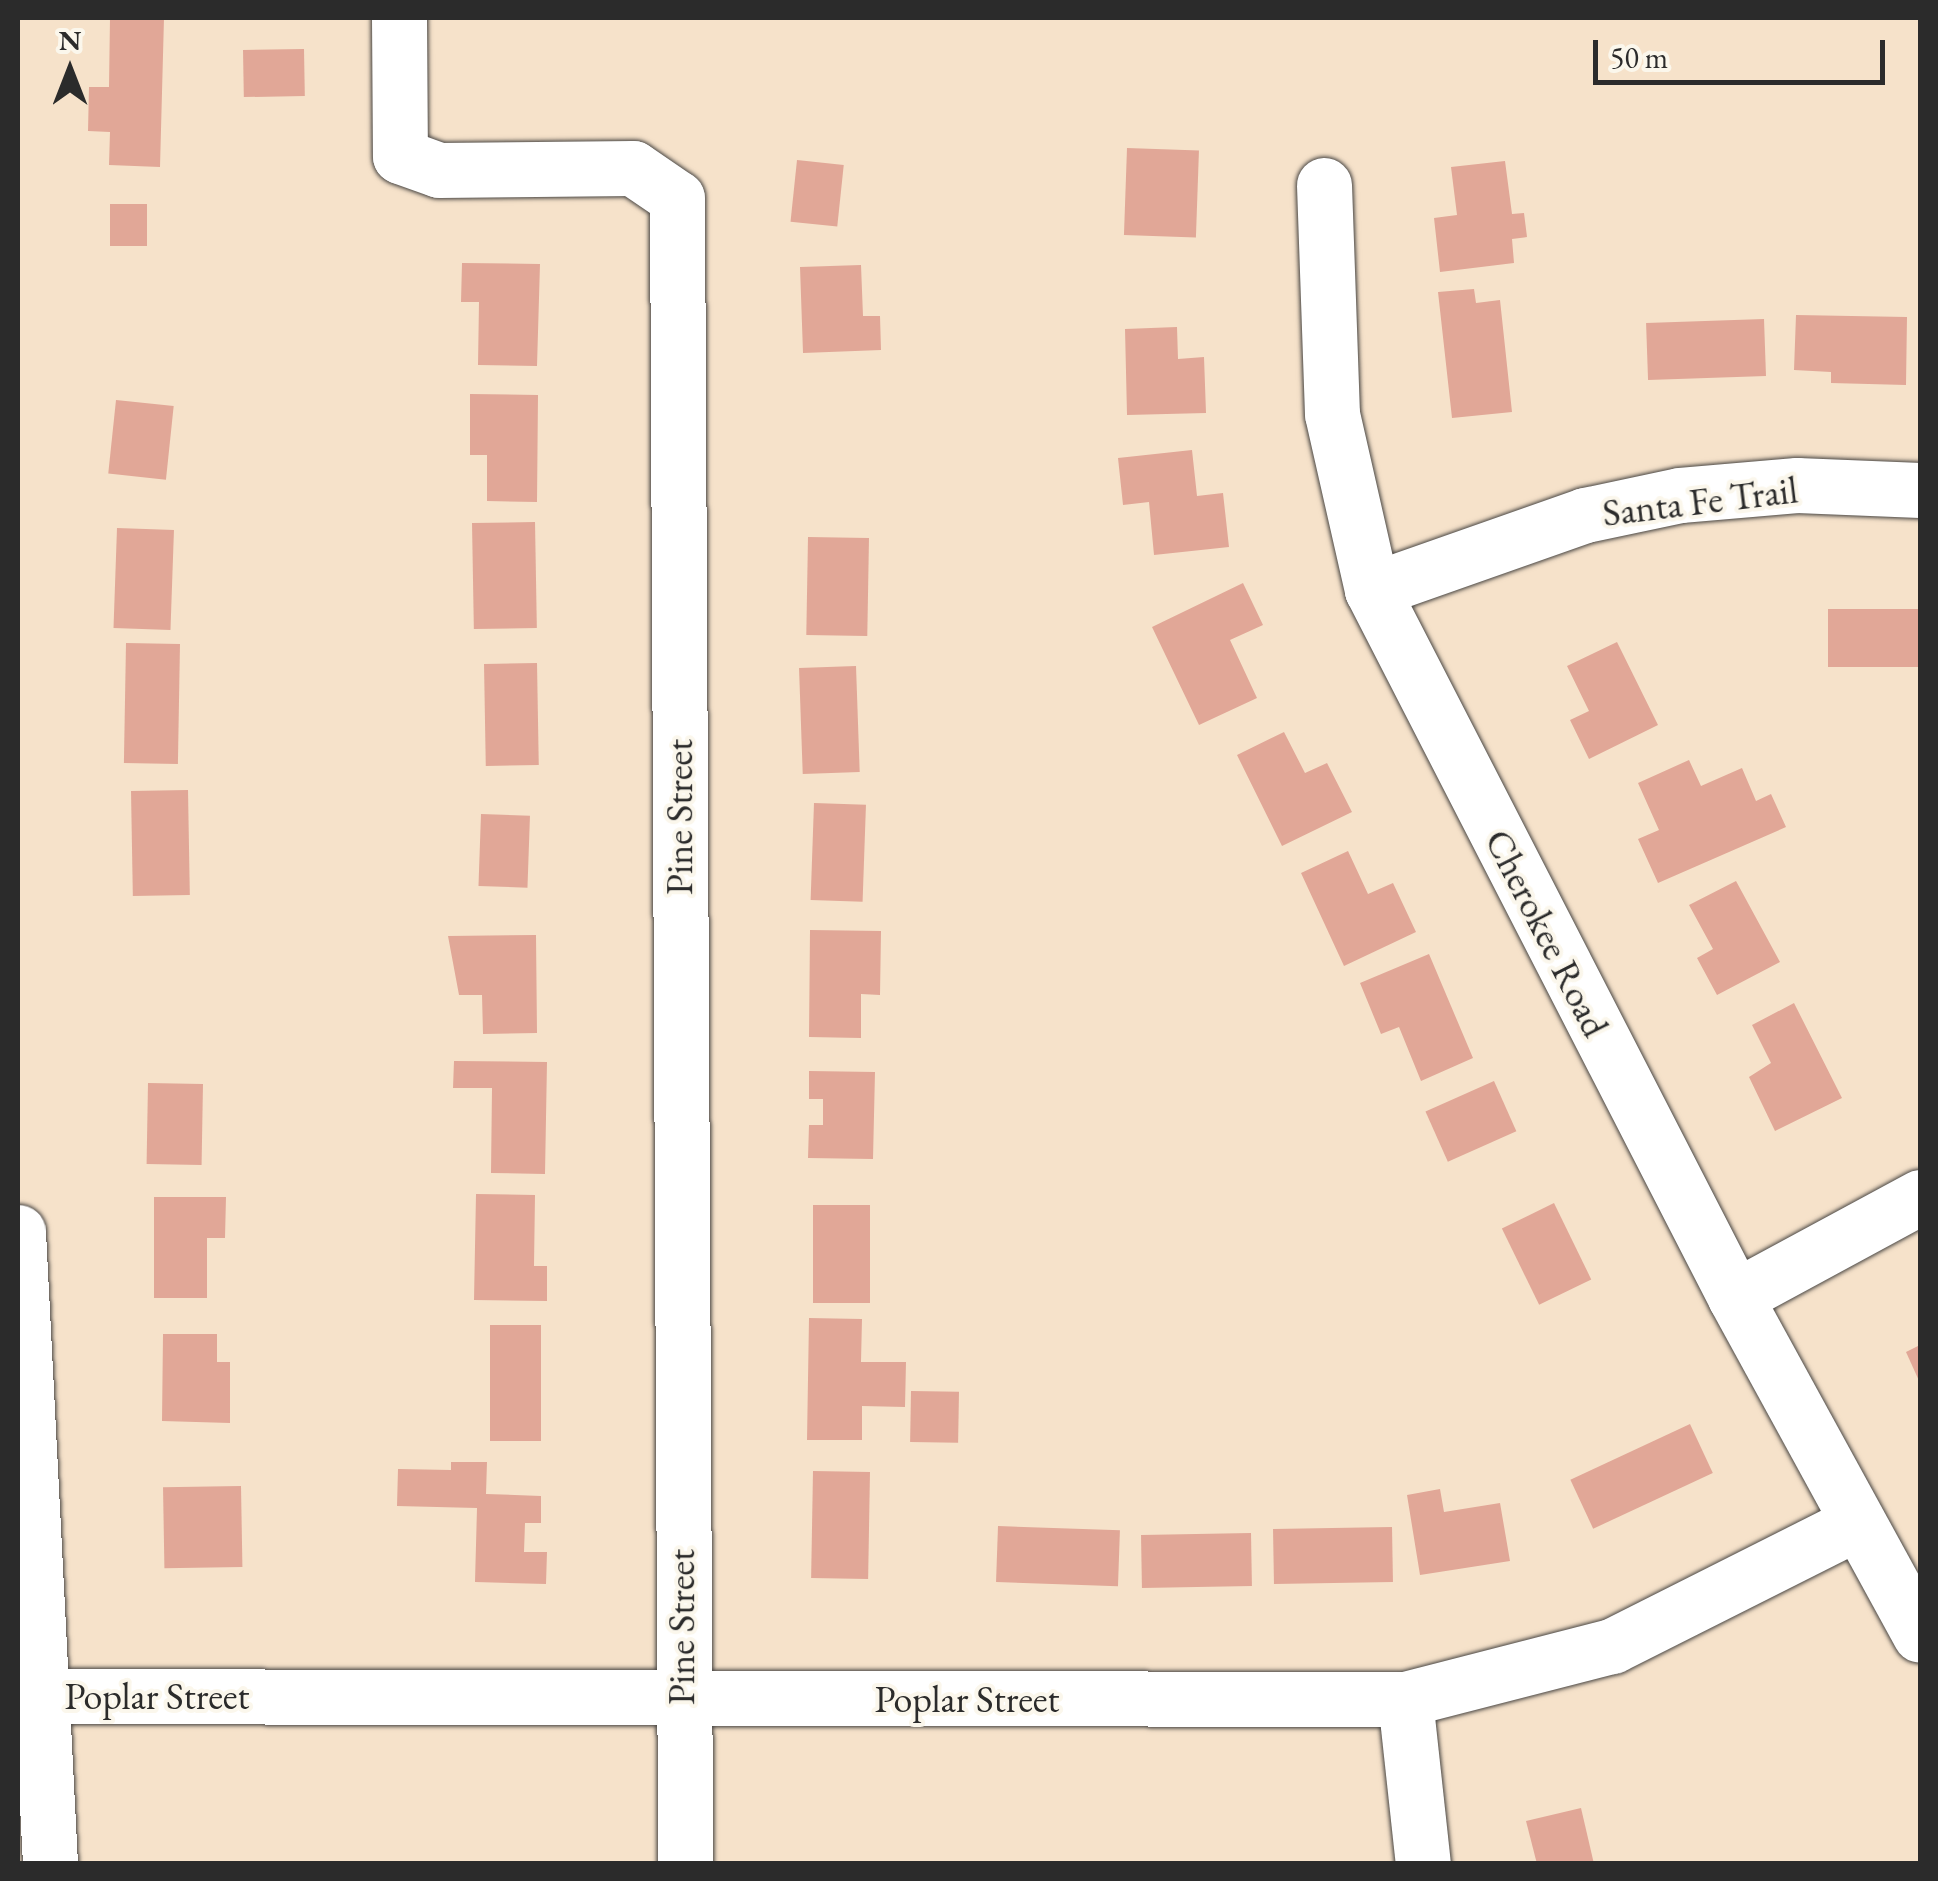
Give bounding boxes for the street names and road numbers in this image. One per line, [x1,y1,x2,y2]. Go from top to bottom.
street label: Santa Fe Trail [1600,466,1800,536]
street label: Pine Street [656,739,702,895]
street label: Cherokee Road [1475,822,1619,1044]
street label: Pine Street [658,1549,704,1705]
street label: Poplar Street [64,1673,250,1719]
street label: Poplar Street [874,1676,1060,1722]

